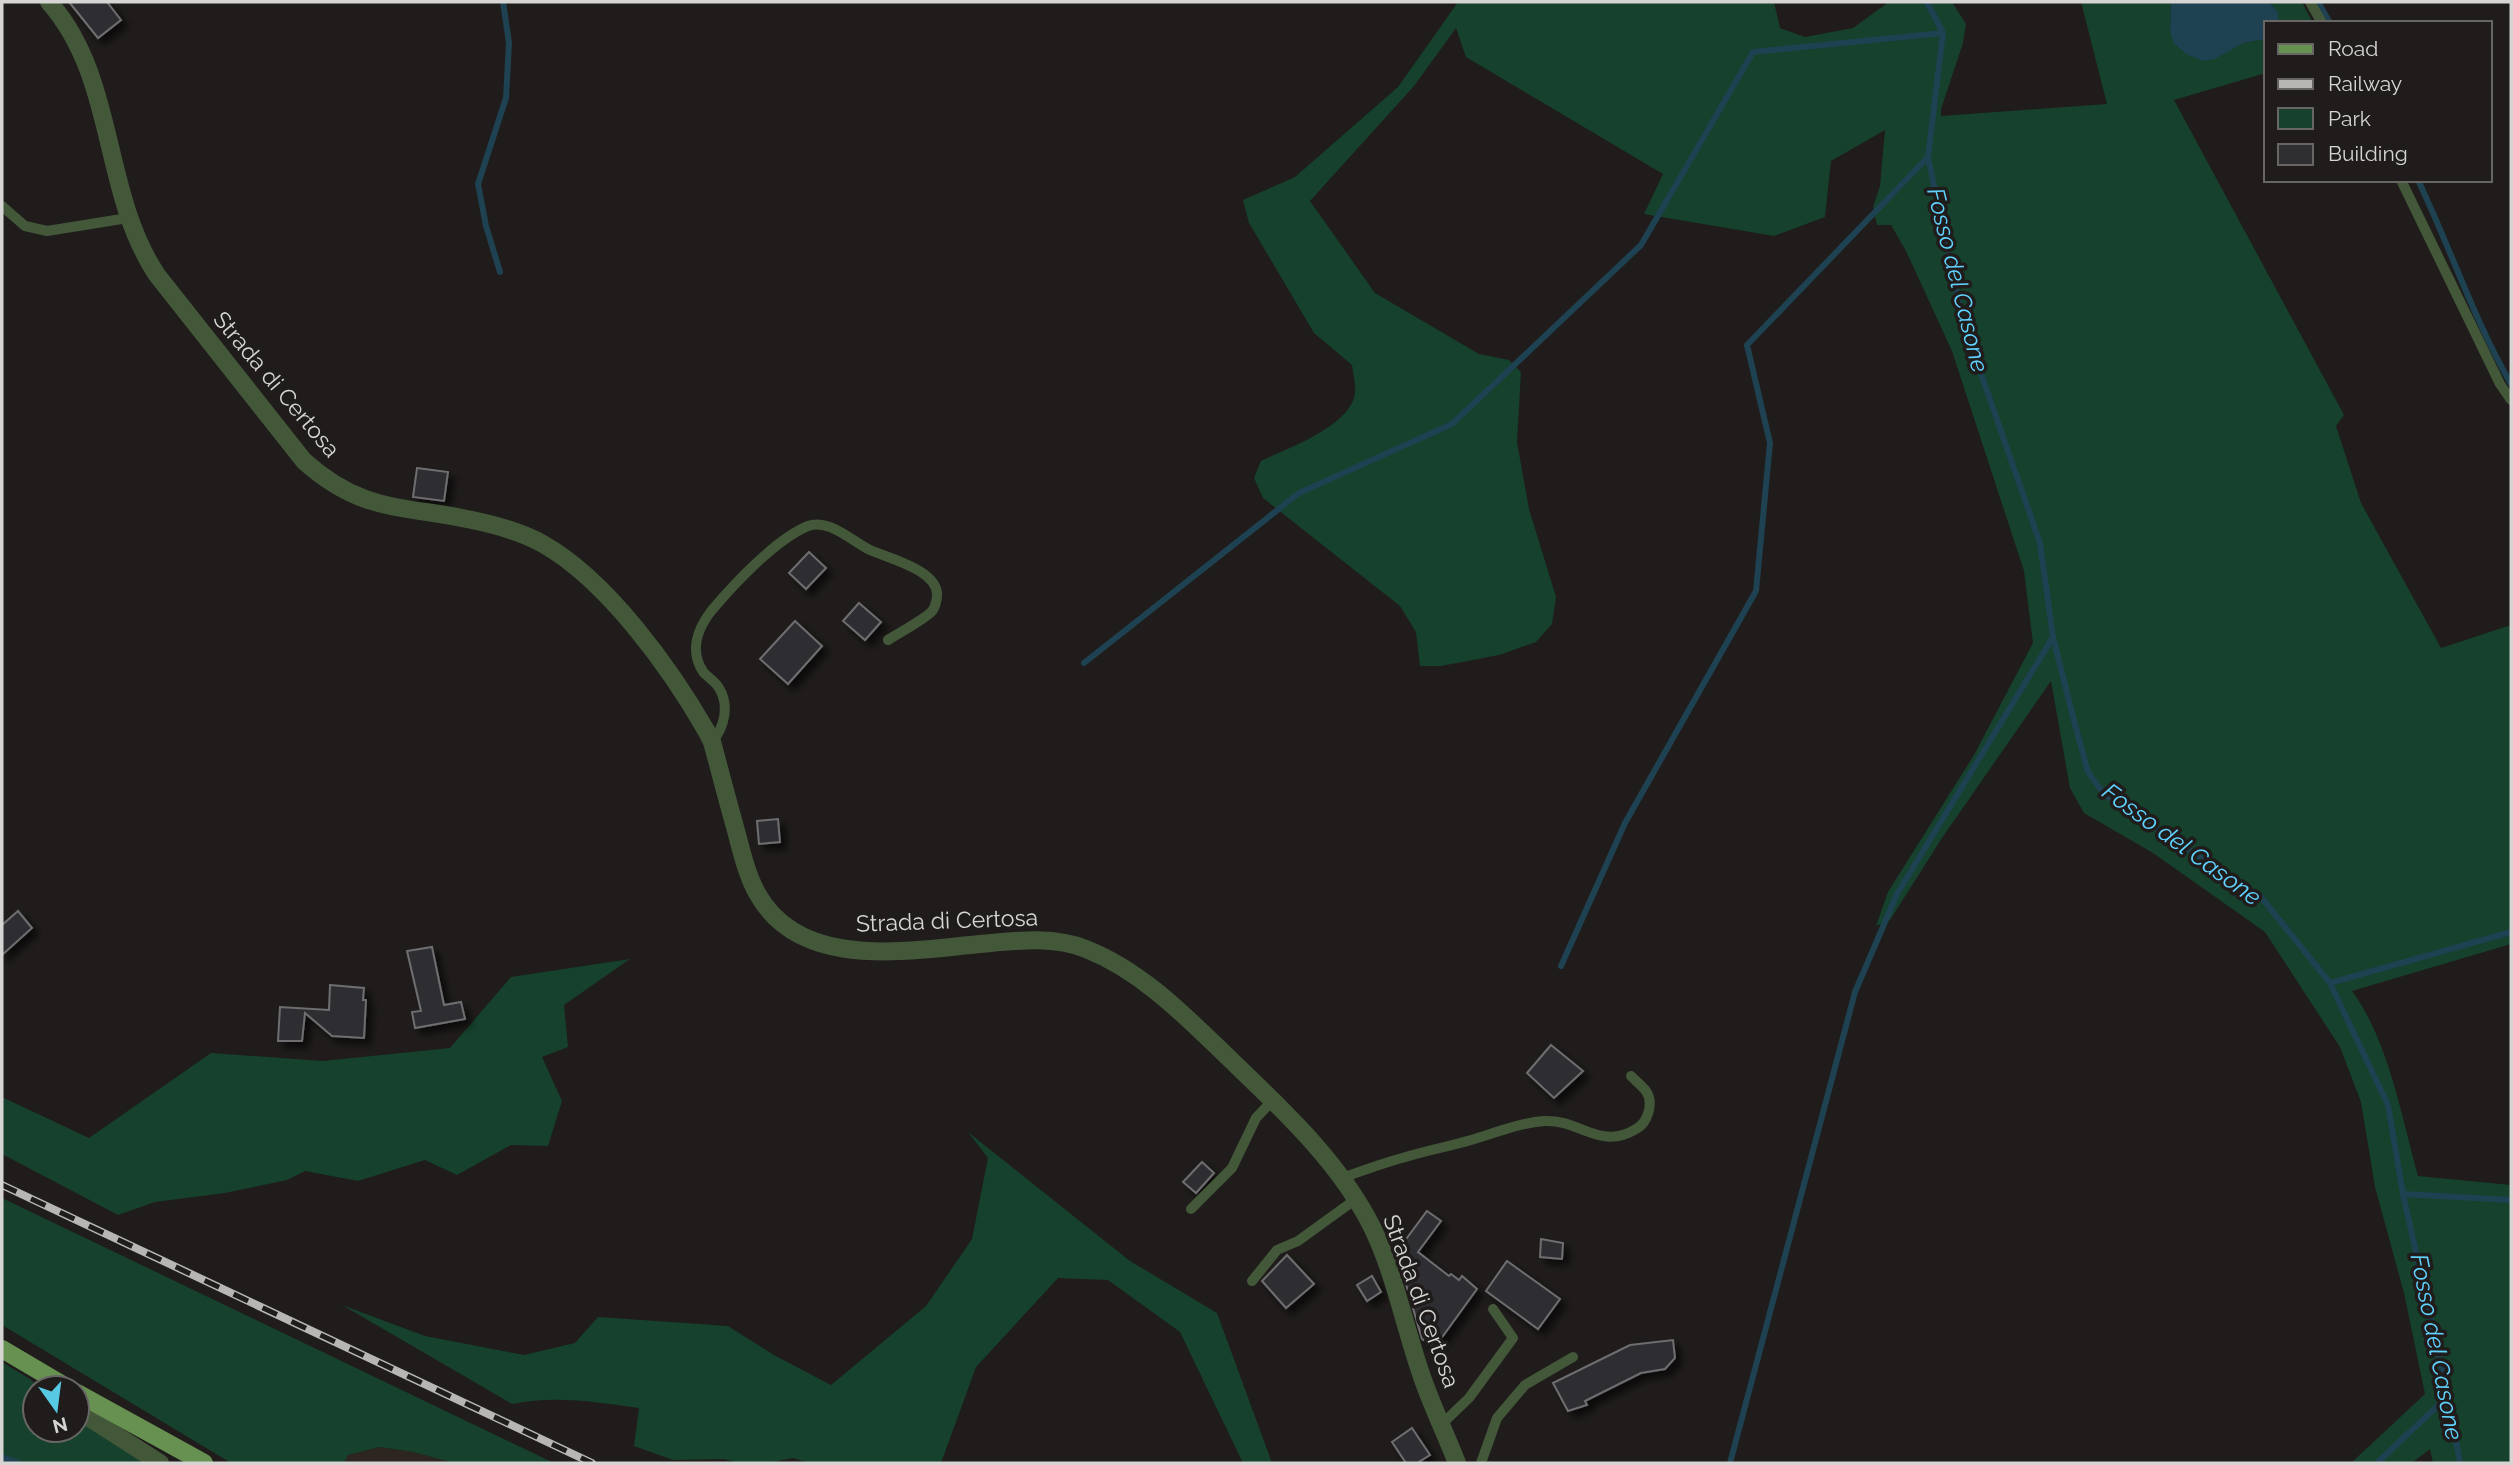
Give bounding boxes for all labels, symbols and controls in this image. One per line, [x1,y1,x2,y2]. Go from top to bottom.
legend [2264,21,2492,182]
text: Road [2328,36,2378,61]
text: Railway [2328,71,2402,96]
text: Park [2328,106,2371,131]
text: Building [2328,141,2408,166]
water label: Fosso del Casone [1921,185,1995,375]
street label: Strada di Certosa [208,306,346,462]
water label: Fosso del Casone [2097,777,2267,911]
street label: Strada di Certosa [856,903,1038,937]
street label: Strada di Certosa [1378,1211,1466,1391]
water label: Fosso del Casone [2405,1251,2469,1443]
north arrow [21,1374,91,1444]
text: N [50,1413,70,1438]

